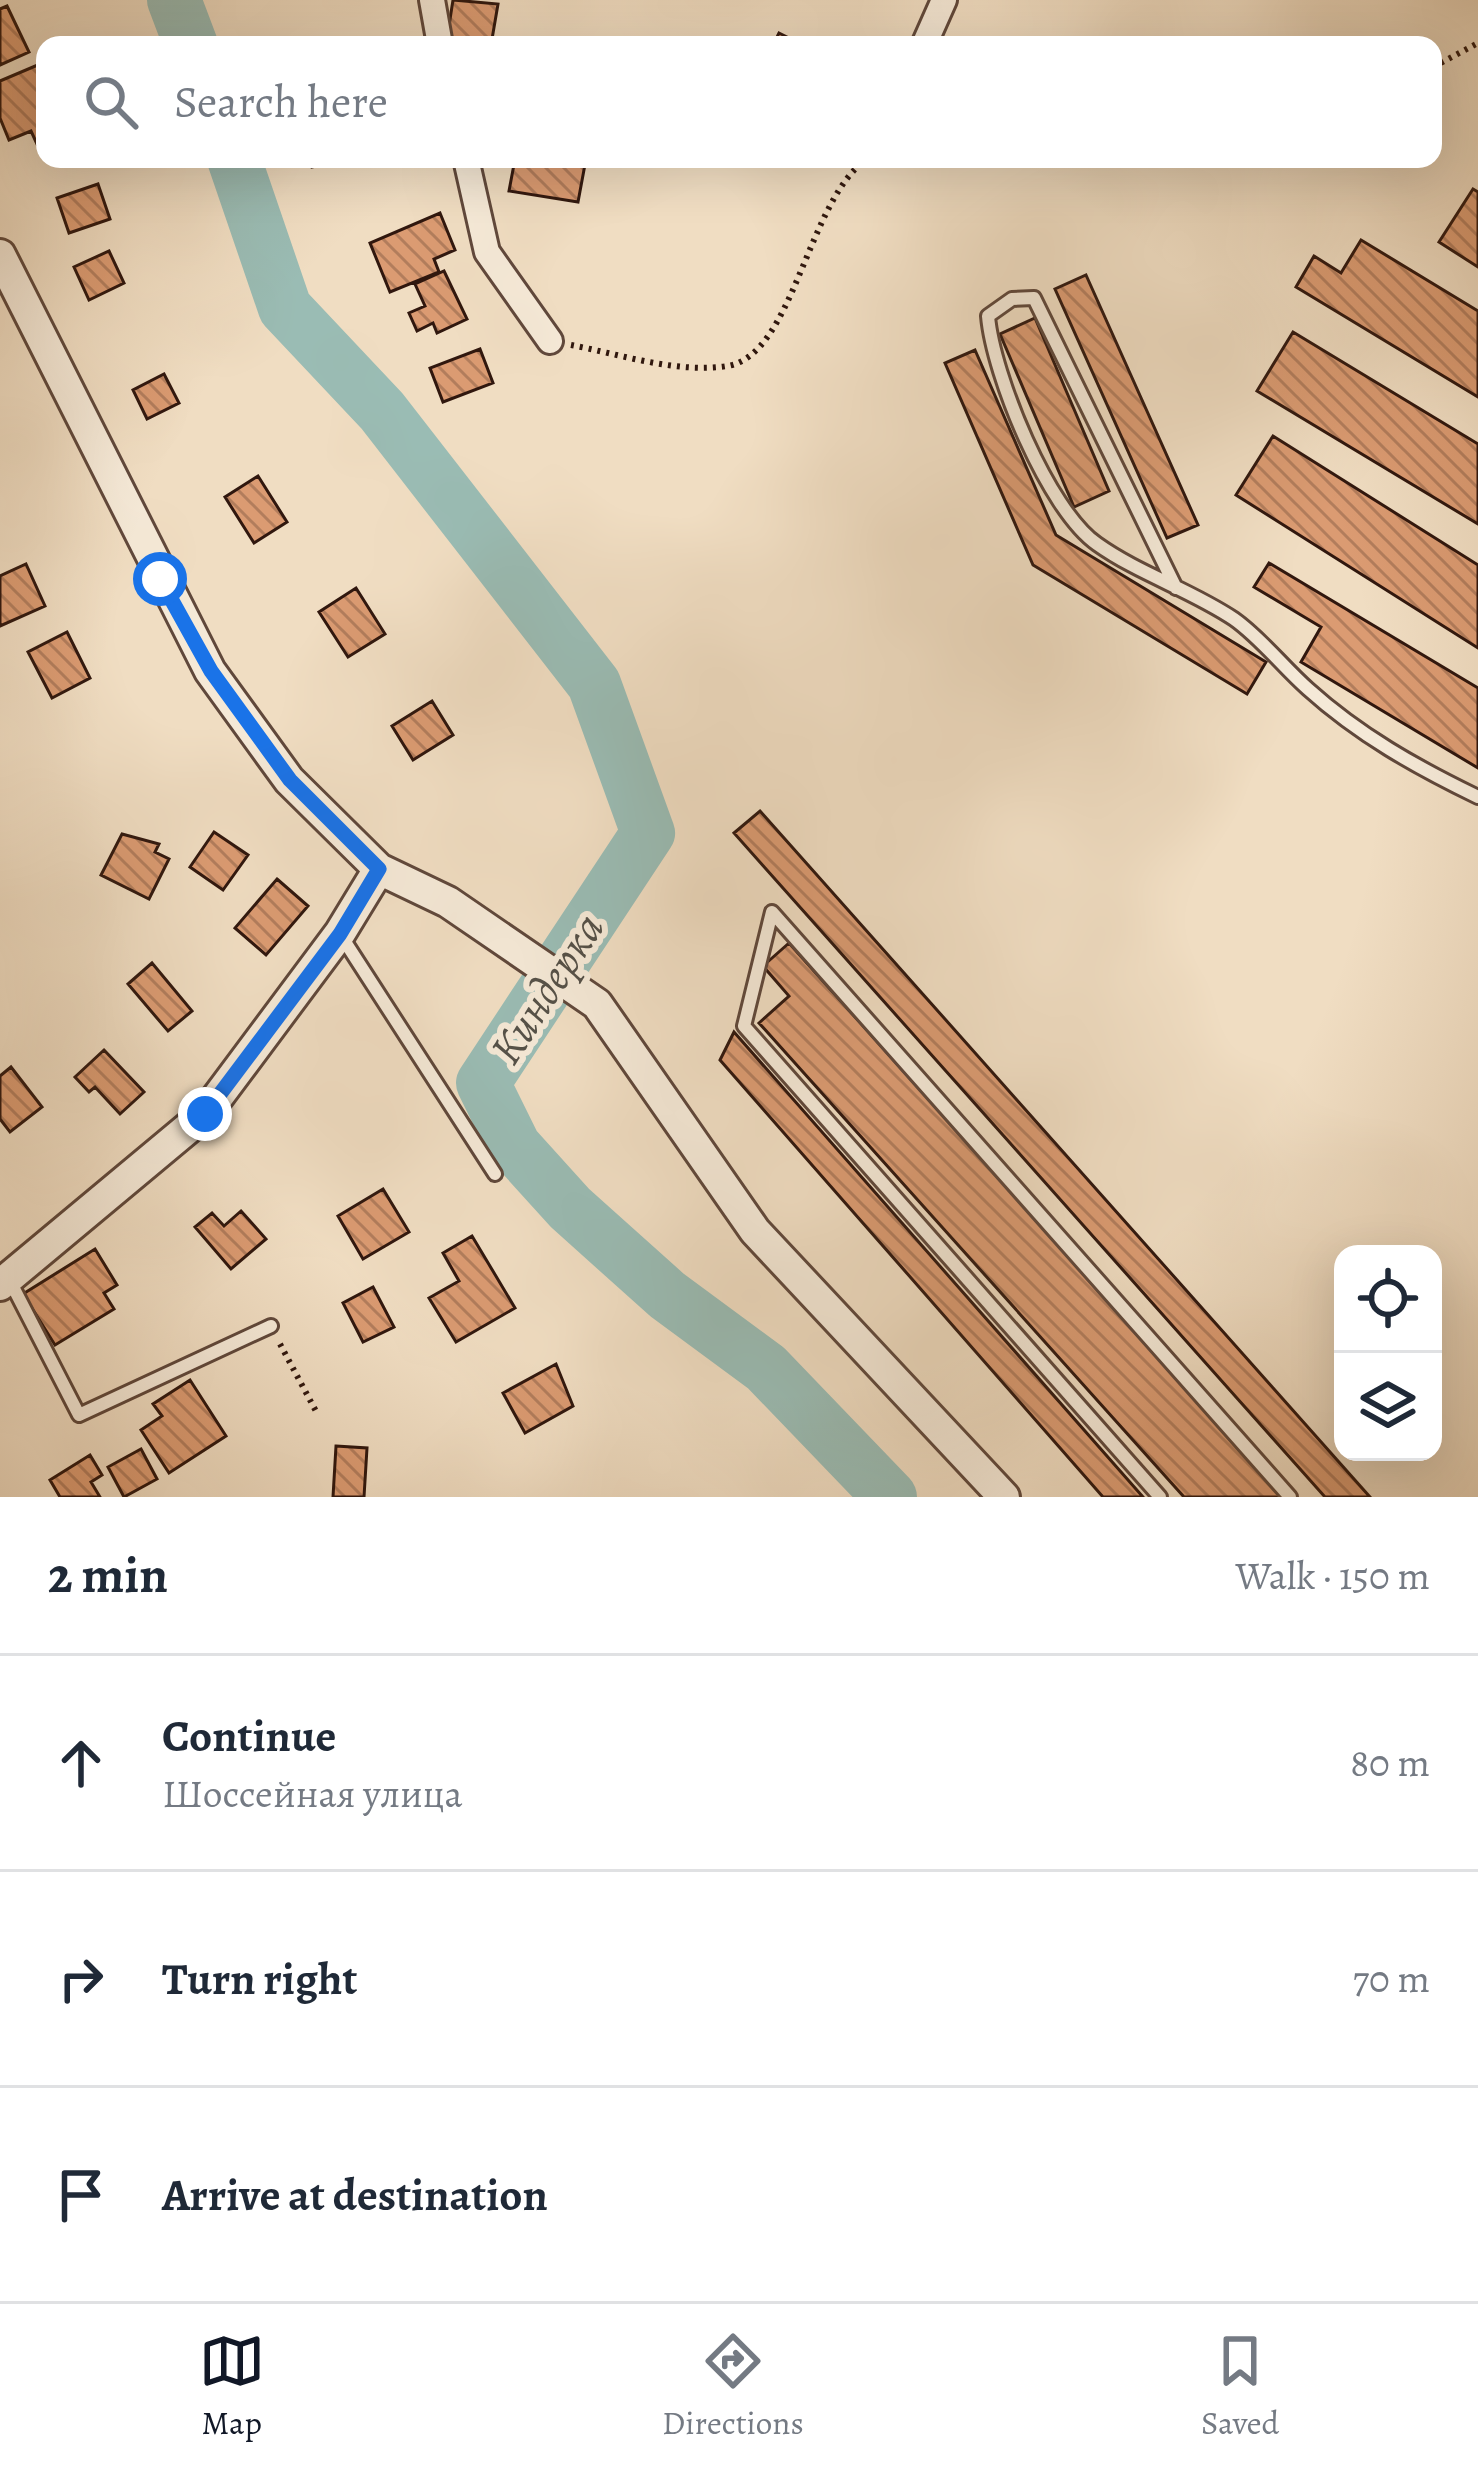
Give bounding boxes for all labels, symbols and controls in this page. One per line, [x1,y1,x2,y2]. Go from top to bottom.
search box [36,36,1442,168]
icon: search [78,69,144,135]
text: Search here [174,71,388,133]
route start [133,552,187,606]
water label: Киндерка [475,901,619,1076]
route end [178,1087,232,1141]
map controls [1334,1245,1442,1461]
button: locate [1334,1245,1442,1353]
button: layers [1334,1353,1442,1461]
text: 2 min [48,1540,168,1610]
text: Walk · 150 m [1235,1549,1430,1602]
text: Continue [162,1705,336,1767]
icon: ahead [48,1730,114,1796]
text: 80 m [1350,1736,1430,1789]
text: Шоссейная улица [162,1767,463,1820]
icon: right [48,1946,114,2012]
text: Turn right [162,1948,357,2010]
text: 70 m [1353,1952,1430,2005]
icon: arrive [48,2162,114,2228]
text: Arrive at destination [162,2164,548,2226]
tab: Map [199,2328,265,2445]
tab: Directions [662,2328,804,2445]
tab: Saved [1201,2328,1279,2445]

